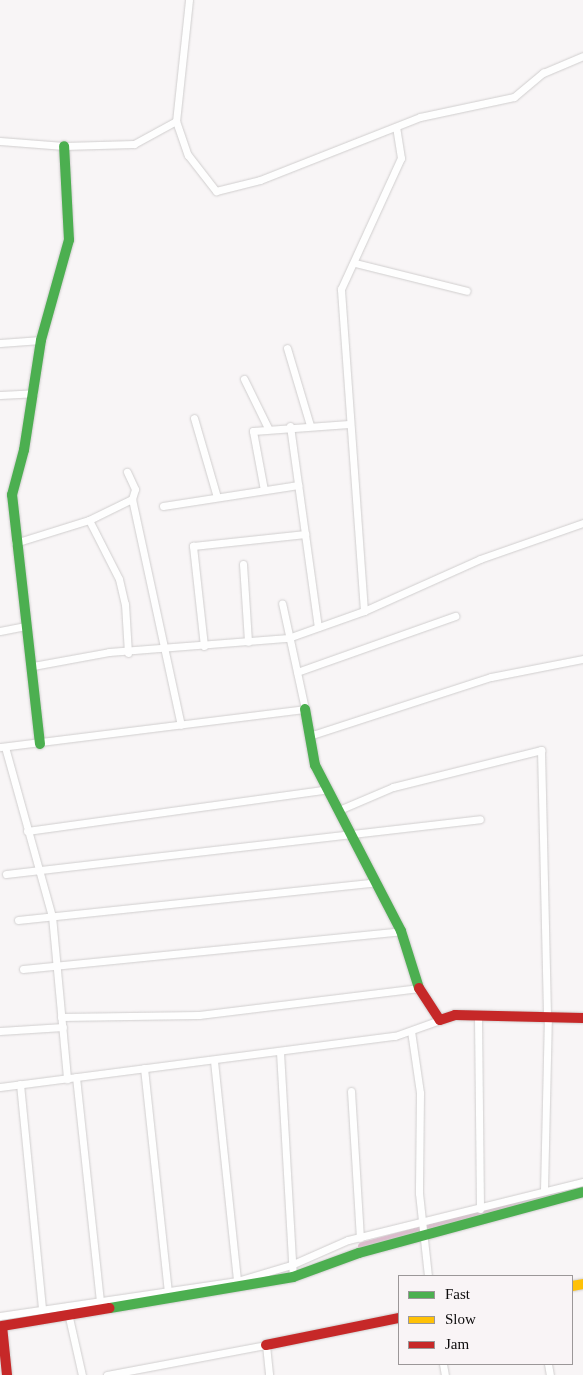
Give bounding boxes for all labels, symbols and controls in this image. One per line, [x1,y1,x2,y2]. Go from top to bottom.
legend [398,1275,573,1365]
text: Fast [445,1286,470,1302]
text: Slow [445,1311,476,1327]
text: Jam [445,1336,469,1352]

